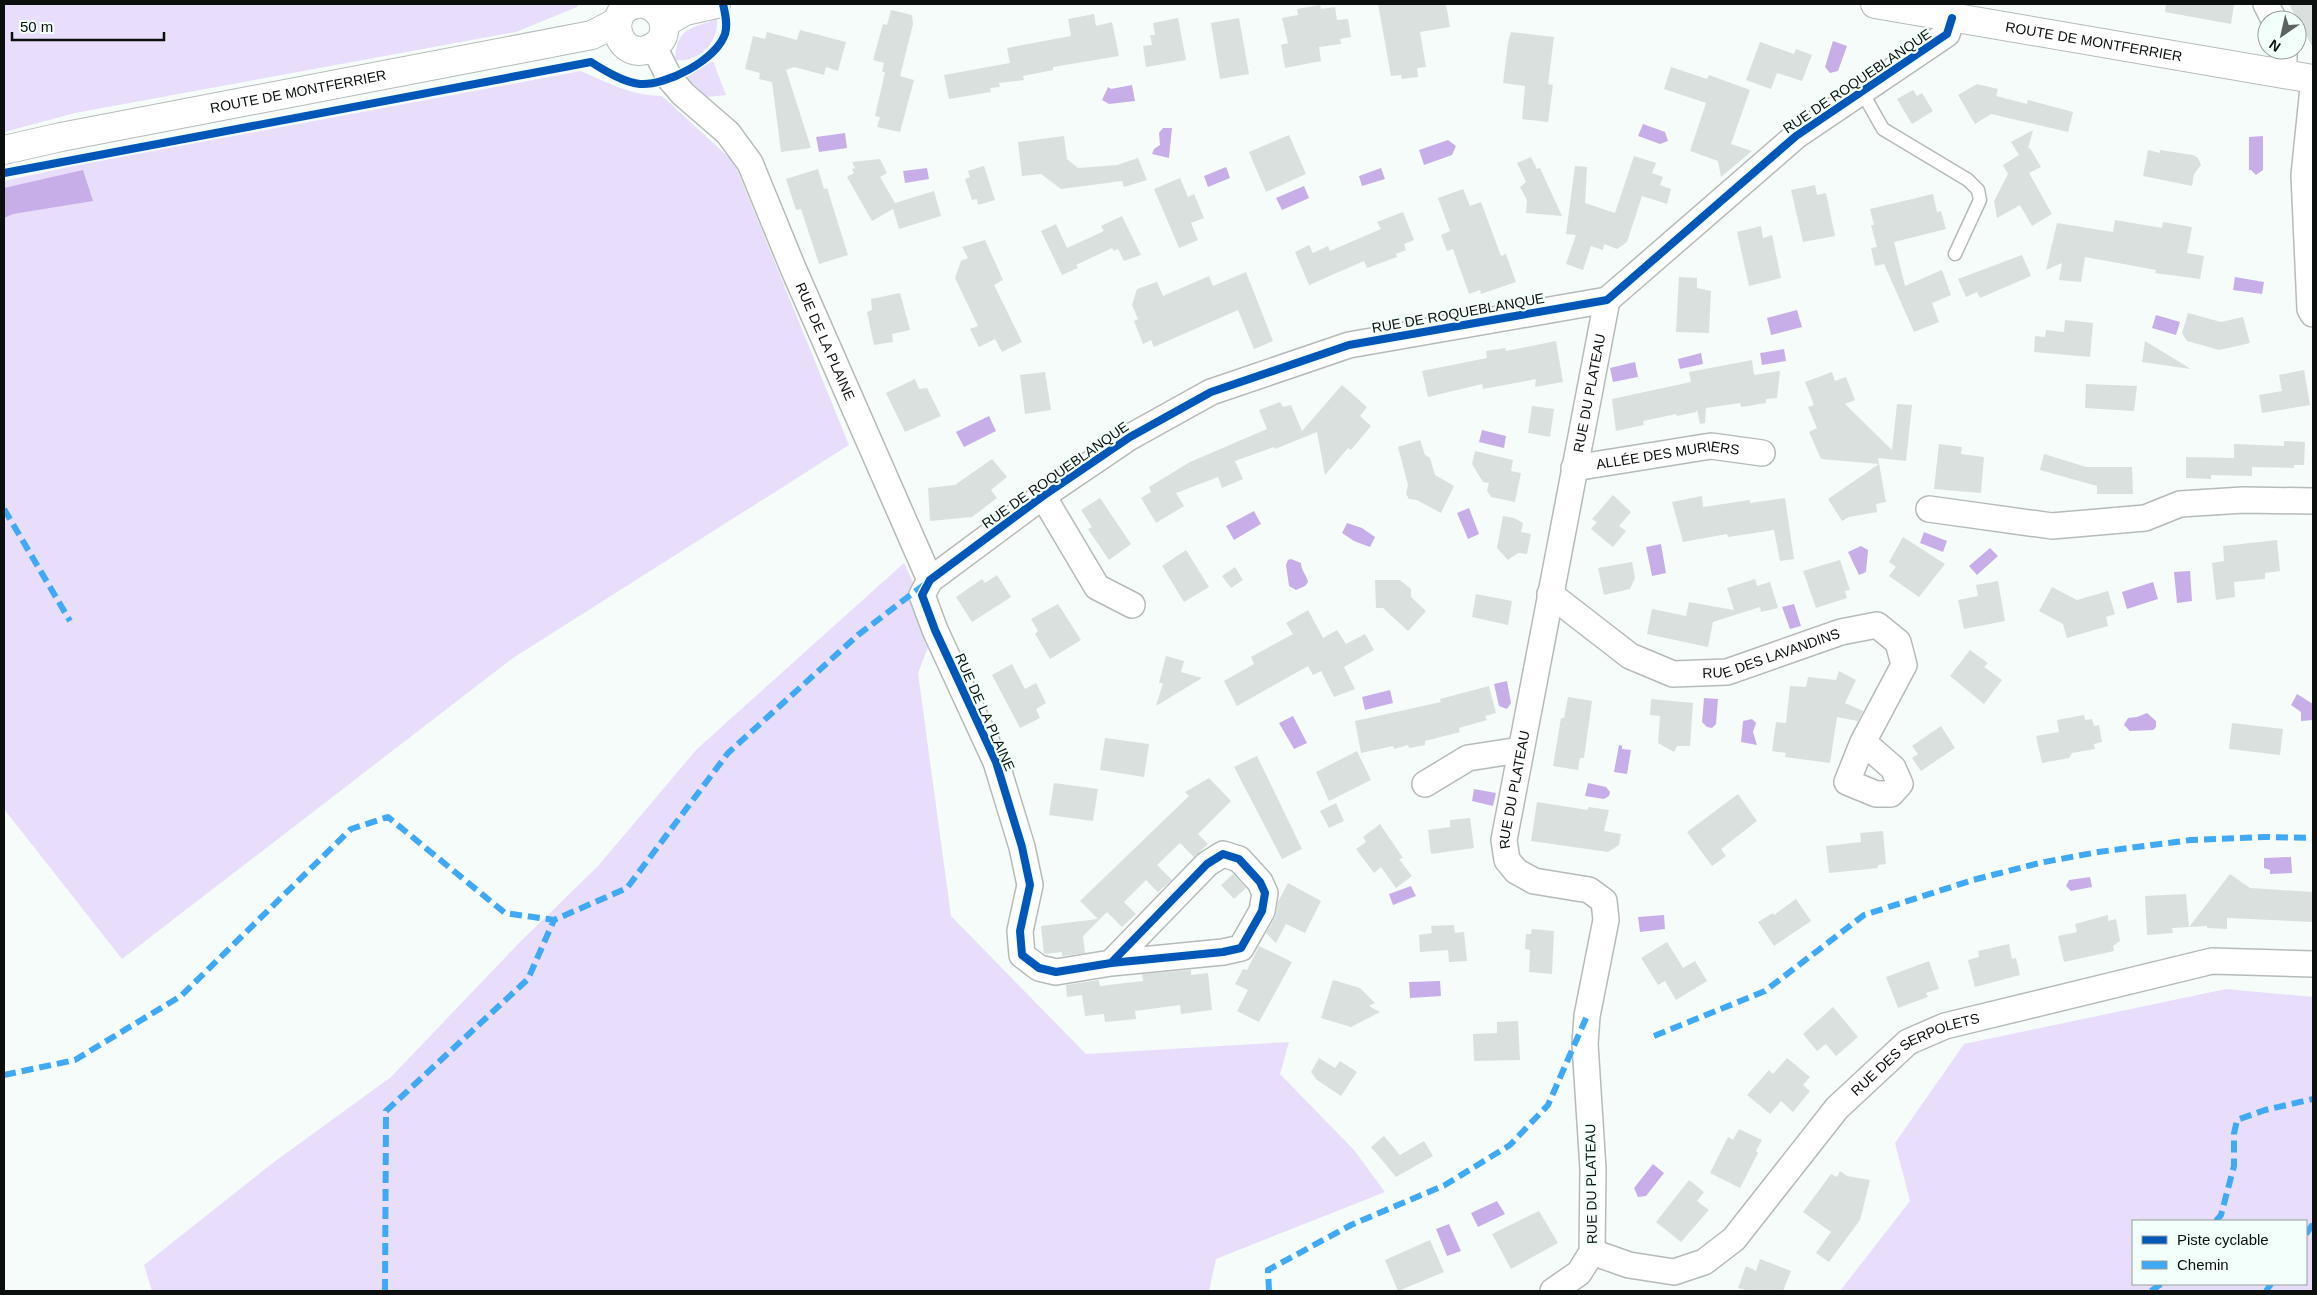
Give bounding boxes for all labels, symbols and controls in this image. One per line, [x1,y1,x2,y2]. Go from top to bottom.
scale bar [12,10,165,42]
north arrow [2257,10,2307,60]
text: 50 m [20,18,53,35]
street label: ROUTE DE MONTFERRIER [2004,18,2183,64]
street label: RUE DE ROQUEBLANQUE [1780,25,1934,137]
text: N [2266,36,2283,55]
street label: ROUTE DE MONTFERRIER [209,67,388,116]
street label: RUE DE LA PLAINE [792,280,858,403]
street label: RUE DE ROQUEBLANQUE [1370,290,1546,336]
street label: RUE DU PLATEAU [1570,332,1608,454]
street label: RUE DE ROQUEBLANQUE [979,418,1131,532]
street label: ALLÉE DES MURIERS [1595,438,1740,472]
street label: RUE DES LAVANDINS [1702,625,1842,681]
street label: RUE DE LA PLAINE [952,651,1018,773]
street label: RUE DU PLATEAU [1496,729,1533,850]
street label: RUE DES SERPOLETS [1848,1010,1981,1099]
street label: RUE DU PLATEAU [1582,1124,1600,1244]
legend [2132,1220,2307,1285]
text: Piste cyclable [2177,1231,2269,1248]
text: Chemin [2177,1256,2229,1273]

